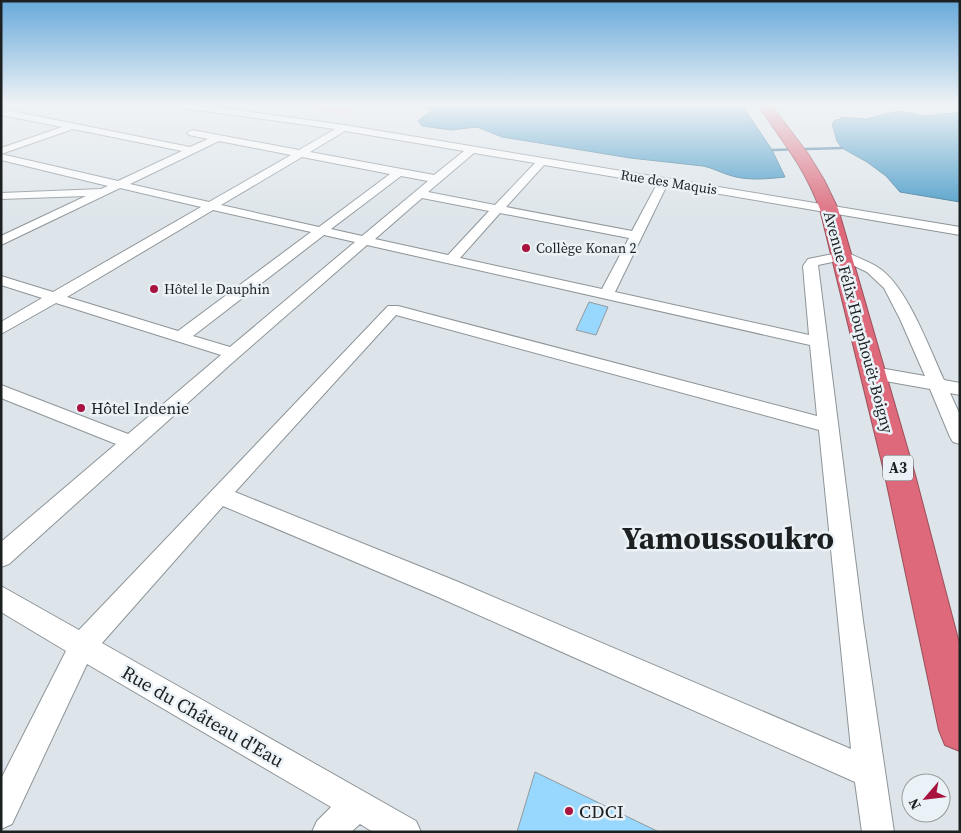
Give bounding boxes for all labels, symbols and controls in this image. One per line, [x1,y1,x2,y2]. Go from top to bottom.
street label: Rue des Maquis [619,164,719,200]
street label: Avenue Félix Houphouët-Boigny [819,209,899,436]
place label: Collège Konan 2 [536,238,636,258]
marker: Collège Konan 2 [520,242,532,254]
place label: Hôtel le Dauphin [164,279,271,299]
marker: Hôtel le Dauphin [148,283,160,295]
place label: Hôtel Indenie [91,397,189,419]
marker: Hôtel Indenie [75,402,87,414]
road number: A3 [883,456,913,480]
district label: Yamoussoukro [622,517,834,559]
street label: Rue du Château d'Eau [117,659,289,773]
north arrow [901,773,951,823]
text: N [903,795,926,813]
place label: CDCI [579,798,624,824]
marker: CDCI [563,805,575,817]

